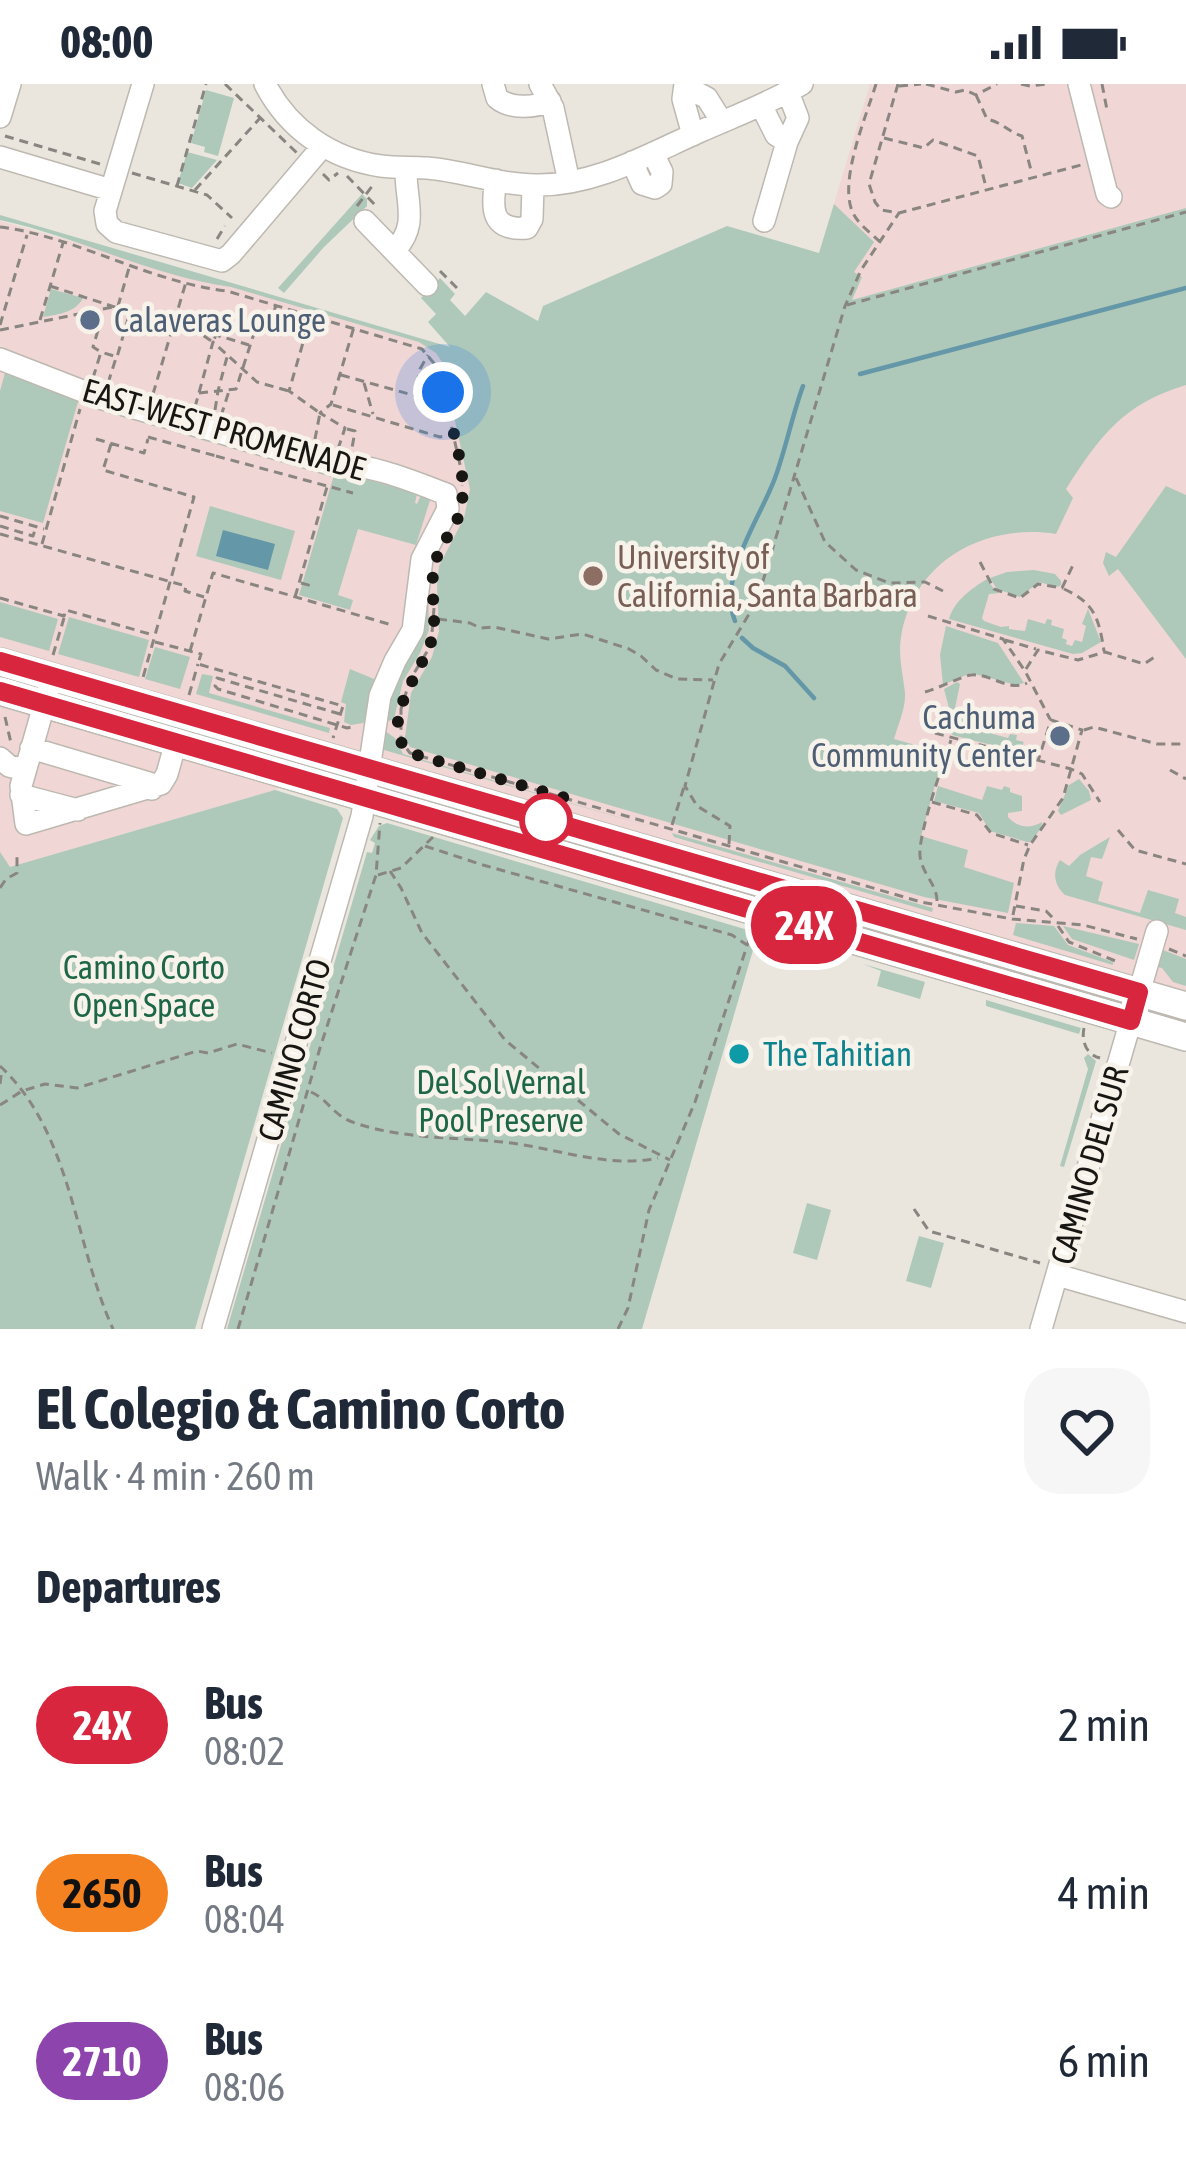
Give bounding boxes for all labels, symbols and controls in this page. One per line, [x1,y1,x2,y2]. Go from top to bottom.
text: 08:00 [60,16,154,68]
place label: Calaveras Lounge [114,301,326,339]
marker: Calaveras Lounge [77,307,103,333]
your location [413,362,473,422]
street label: EAST-WEST PROMENADE [78,370,370,488]
place label: University of California, Santa Barbara [617,538,918,614]
marker: University of California, Santa Barbara [580,563,606,589]
place label: Cachuma Community Center [811,698,1037,774]
marker: Cachuma Community Center [1047,723,1073,749]
unlabelled marker [521,795,571,845]
line badge: 24X [735,886,873,964]
text: 24X [775,901,833,949]
park label: Camino Corto Open Space [63,948,225,1024]
street label: CAMINO CORTO [250,954,338,1146]
place label: The Tahitian [763,1035,912,1073]
marker: The Tahitian [726,1041,752,1067]
street label: CAMINO DEL SUR [1043,1061,1136,1269]
park label: Del Sol Vernal Pool Preserve [416,1063,586,1139]
button: heart [1024,1368,1150,1494]
text: El Colegio & Camino Corto [36,1376,566,1441]
text: Walk · 4 min · 260 m [36,1454,315,1498]
text: Departures [36,1561,221,1613]
text: Bus [204,1677,263,1729]
text: 2 min [1058,1699,1150,1751]
text: 24X [73,1701,131,1749]
text: 08:02 [204,1729,285,1773]
text: Bus [204,1845,263,1897]
text: 4 min [1058,1867,1150,1919]
text: 2650 [63,1869,141,1917]
text: 08:04 [204,1897,285,1941]
text: Bus [204,2013,263,2065]
text: 6 min [1058,2035,1150,2087]
text: 2710 [63,2037,141,2085]
text: 08:06 [204,2065,285,2109]

